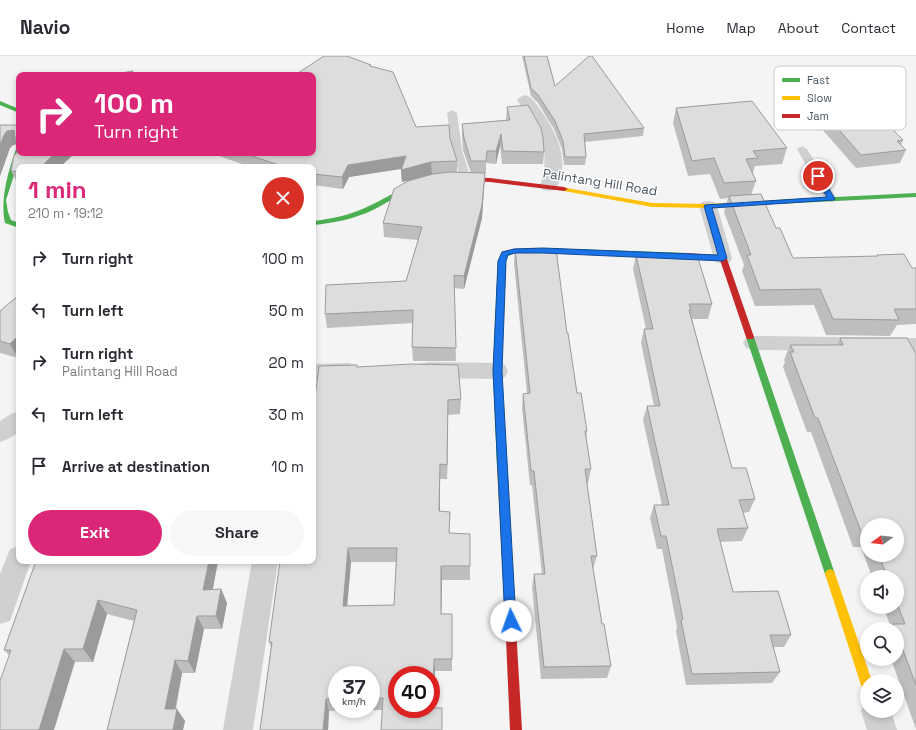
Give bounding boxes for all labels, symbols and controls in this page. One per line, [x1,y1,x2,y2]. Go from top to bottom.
text: Navio [20,15,70,40]
text: Home [666,19,704,37]
text: Map [726,19,756,37]
text: About [778,19,819,37]
text: Contact [841,19,896,37]
legend [774,66,906,130]
text: Fast [807,73,830,87]
text: 100 m [94,85,174,121]
icon: right [28,88,80,140]
text: Slow [807,91,832,105]
text: Jam [807,109,829,123]
text: Turn right [94,120,178,143]
pin [801,159,835,193]
street label: Palintang Hill Road [542,165,658,199]
icon: arrive [807,165,829,187]
text: 1 min [28,174,87,205]
button: close [262,177,304,219]
text: 210 m · 19:12 [28,205,103,222]
icon: right [28,247,50,269]
text: Turn right [62,249,133,268]
text: 100 m [262,249,304,268]
icon: left [28,299,50,321]
text: Turn left [62,301,124,320]
text: 50 m [269,301,304,320]
text: Turn right [62,344,133,363]
icon: right [28,351,50,373]
text: 20 m [269,353,304,372]
text: Palintang Hill Road [62,363,178,380]
icon: left [28,403,50,425]
text: Turn left [62,405,124,424]
text: 30 m [269,405,304,424]
icon: arrive [28,455,50,477]
text: Arrive at destination [62,457,210,476]
text: 10 m [271,457,304,476]
button: Exit [28,510,162,556]
button: Share [170,510,304,556]
north arrow [860,518,904,562]
map controls [860,518,904,718]
button: sound [860,570,904,614]
position arrow [490,600,532,642]
button: search [860,622,904,666]
speed limit sign: 40 [388,666,440,718]
text: 37 [342,674,366,700]
button: layers [860,674,904,718]
text: km/h [342,695,366,708]

